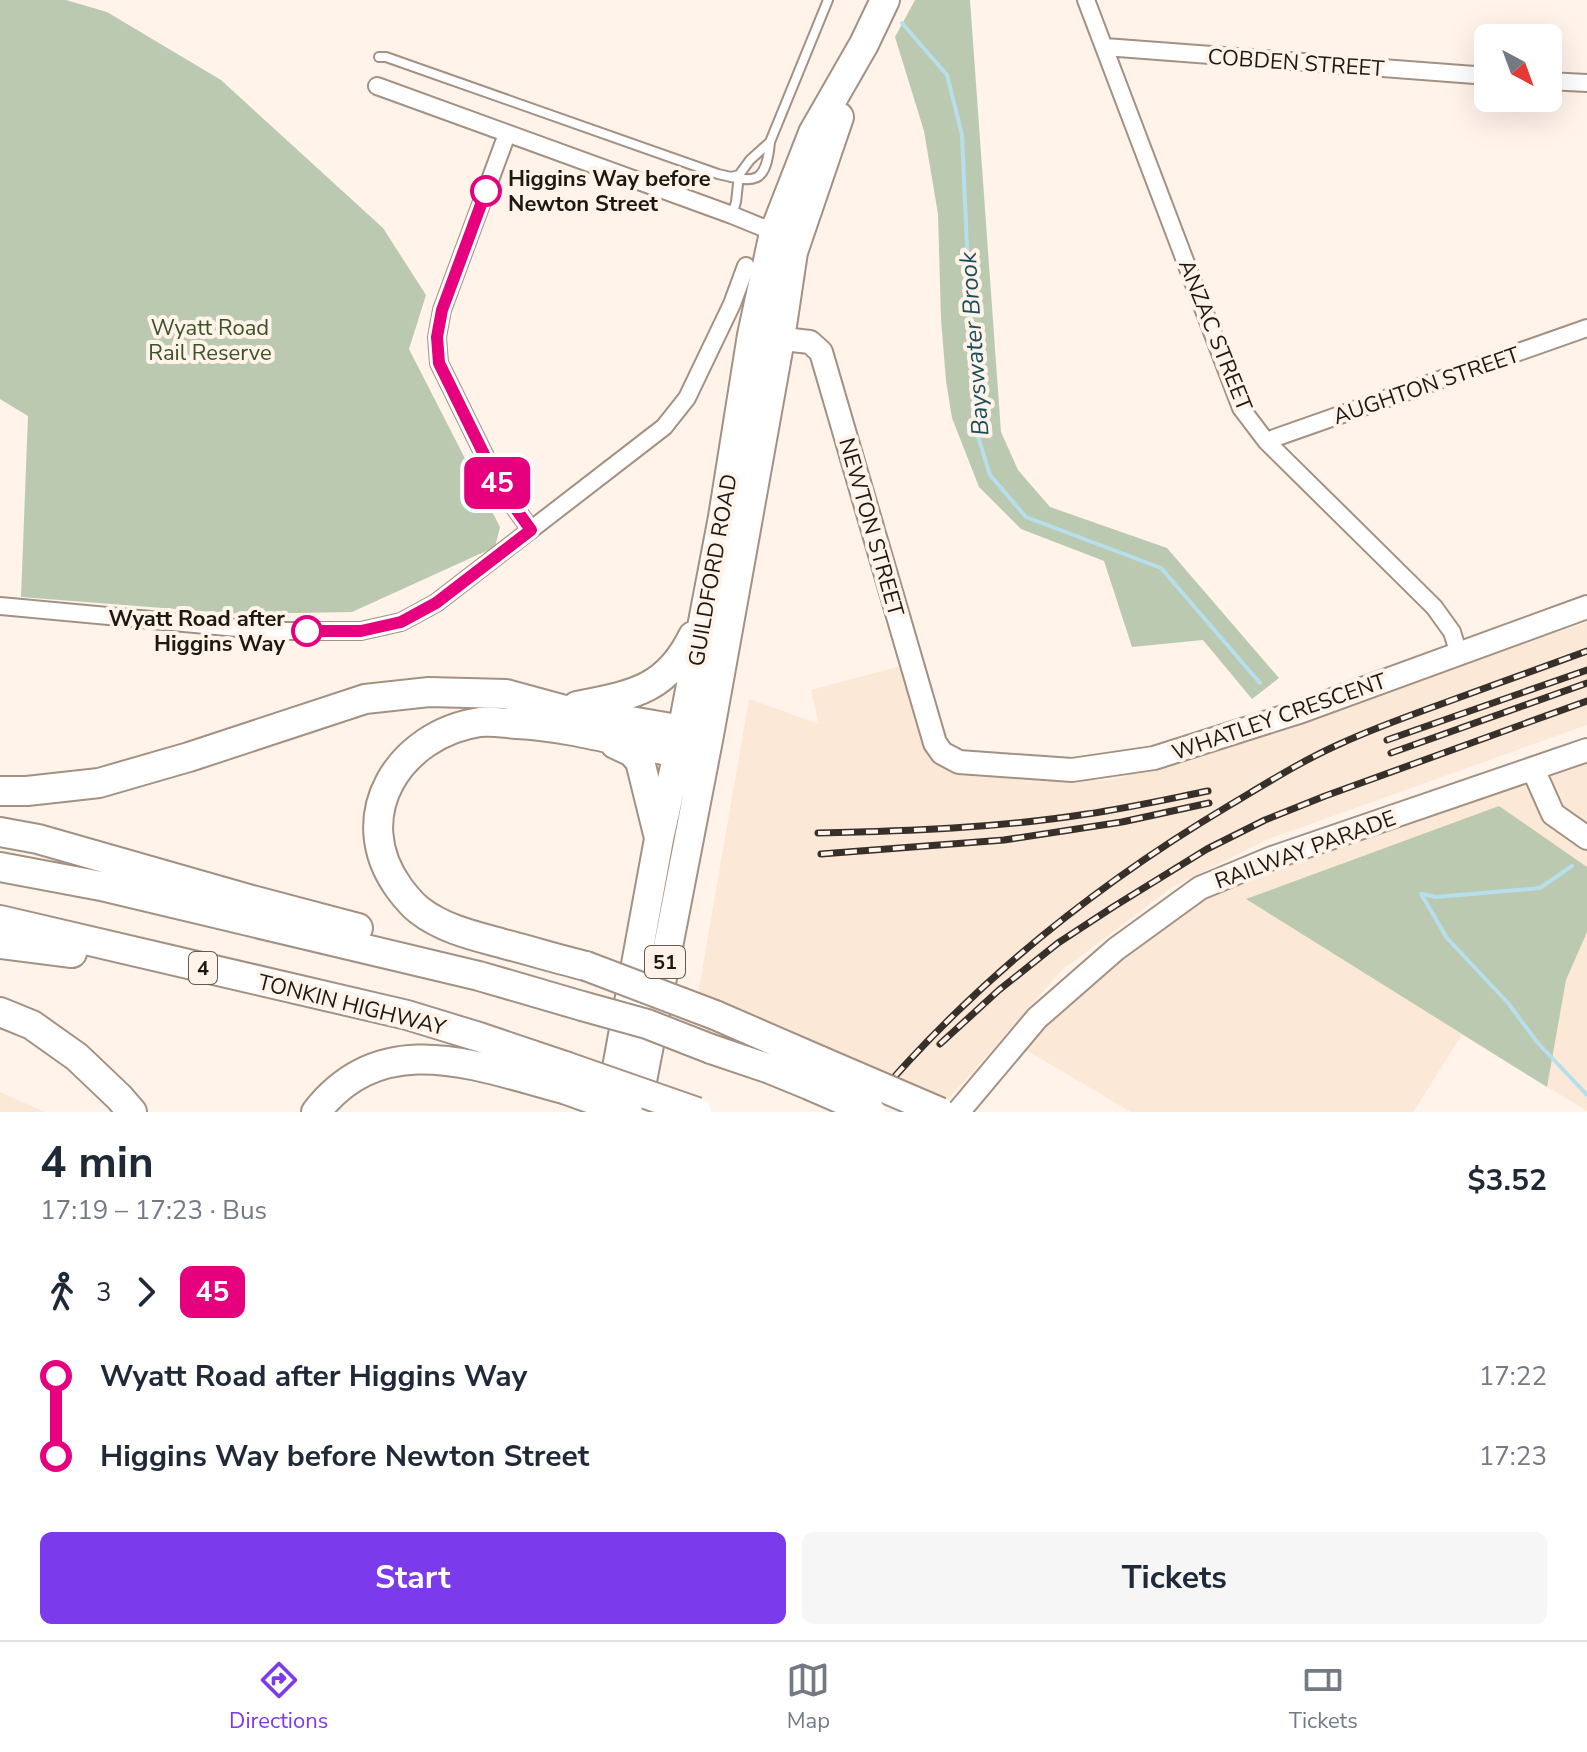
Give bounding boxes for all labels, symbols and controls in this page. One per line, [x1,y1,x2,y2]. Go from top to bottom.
north arrow [1474,24,1562,112]
map controls [1474,24,1562,112]
street label: COBDEN STREET [1207,42,1386,84]
place label: Higgins Way before Newton Street [508,164,711,219]
marker: Higgins Way before Newton Street [471,176,501,206]
water label: Bayswater Brook [952,250,996,437]
street label: ANZAC STREET [1171,255,1259,416]
park label: Wyatt Road Rail Reserve [148,313,272,368]
street label: AUGHTON STREET [1329,340,1524,432]
street label: NEWTON STREET [831,435,911,621]
line badge: 45 [461,457,533,509]
text: 45 [480,464,514,502]
street label: GUILDFORD ROAD [681,472,745,669]
place label: Wyatt Road after Higgins Way [109,604,285,659]
marker: Wyatt Road after Higgins Way [292,616,322,646]
street label: WHATLEY CRESCENT [1168,666,1391,768]
street label: RAILWAY PARADE [1211,803,1400,897]
road number: 51 [645,946,685,978]
road number: 4 [189,952,217,984]
street label: TONKIN HIGHWAY [255,967,450,1043]
text: 4 min [40,1133,154,1193]
text: $3.52 [1468,1160,1547,1201]
text: 17:19 – 17:23 · Bus [40,1193,267,1228]
icon: walk [40,1270,84,1314]
icon: forward [124,1270,168,1314]
text: 45 [196,1273,229,1311]
text: 3 [96,1275,112,1310]
text: Wyatt Road after Higgins Way [100,1356,527,1397]
text: 17:22 [1479,1359,1547,1394]
text: Higgins Way before Newton Street [100,1436,589,1477]
text: 17:23 [1479,1439,1547,1474]
button: Start [40,1532,786,1624]
button: Tickets [802,1532,1547,1624]
tab: Directions [229,1658,328,1736]
tab: Map [786,1658,830,1736]
tab: Tickets [1289,1658,1358,1736]

